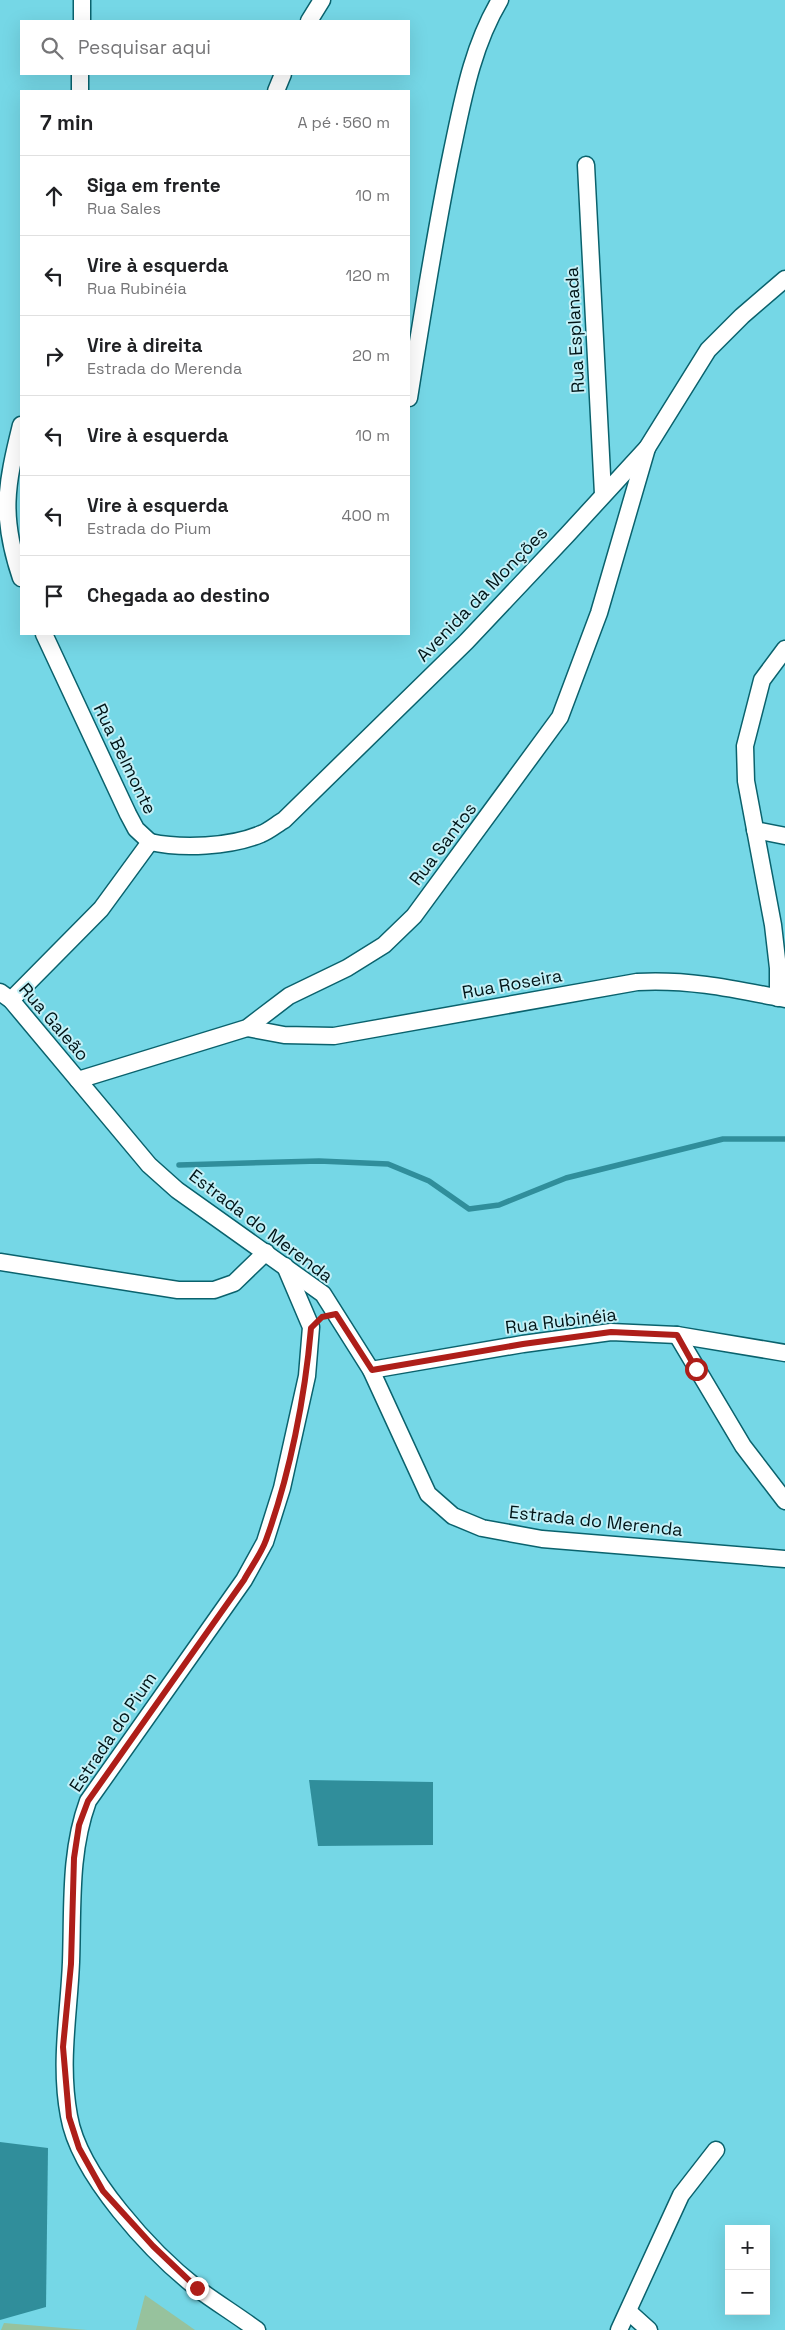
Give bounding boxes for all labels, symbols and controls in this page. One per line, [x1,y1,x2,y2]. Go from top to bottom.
search box [20,20,410,75]
icon: search [38,34,66,62]
text: Pesquisar aqui [78,35,211,60]
text: 7 min [40,109,93,136]
text: A pé · 560 m [298,112,390,133]
text: Siga em frente [87,173,221,198]
icon: ahead [40,182,68,210]
text: 10 m [355,185,390,206]
text: Rua Sales [87,198,161,219]
text: Vire à esquerda [87,253,229,278]
icon: left [40,262,68,290]
text: 120 m [346,265,390,286]
street label: Rua Esplanada [560,266,589,394]
text: Rua Rubinéia [87,278,187,299]
text: Vire à direita [87,333,203,358]
icon: right [40,342,68,370]
text: 20 m [352,345,390,366]
text: Estrada do Merenda [87,358,242,379]
icon: left [40,422,68,450]
text: Vire à esquerda [87,423,229,448]
text: 10 m [355,425,390,446]
text: Vire à esquerda [87,493,229,518]
icon: left [40,502,68,530]
text: 400 m [342,505,390,526]
text: Estrada do Pium [87,518,211,539]
street label: Avenida da Monções [411,521,552,666]
icon: arrive [40,582,68,610]
text: Chegada ao destino [87,583,270,608]
street label: Rua Belmonte [89,700,162,818]
street label: Rua Santos [404,798,481,890]
street label: Rua Roseira [460,963,564,1004]
street label: Rua Galeão [14,978,95,1065]
street label: Estrada do Merenda [185,1164,338,1287]
street label: Rua Rubinéia [504,1302,618,1339]
route start [685,1358,708,1381]
street label: Estrada do Merenda [508,1500,684,1541]
street label: Estrada do Pium [64,1667,161,1796]
map controls [725,2225,770,2315]
button: + [725,2225,770,2270]
button: − [725,2270,770,2315]
route end [186,2277,209,2300]

